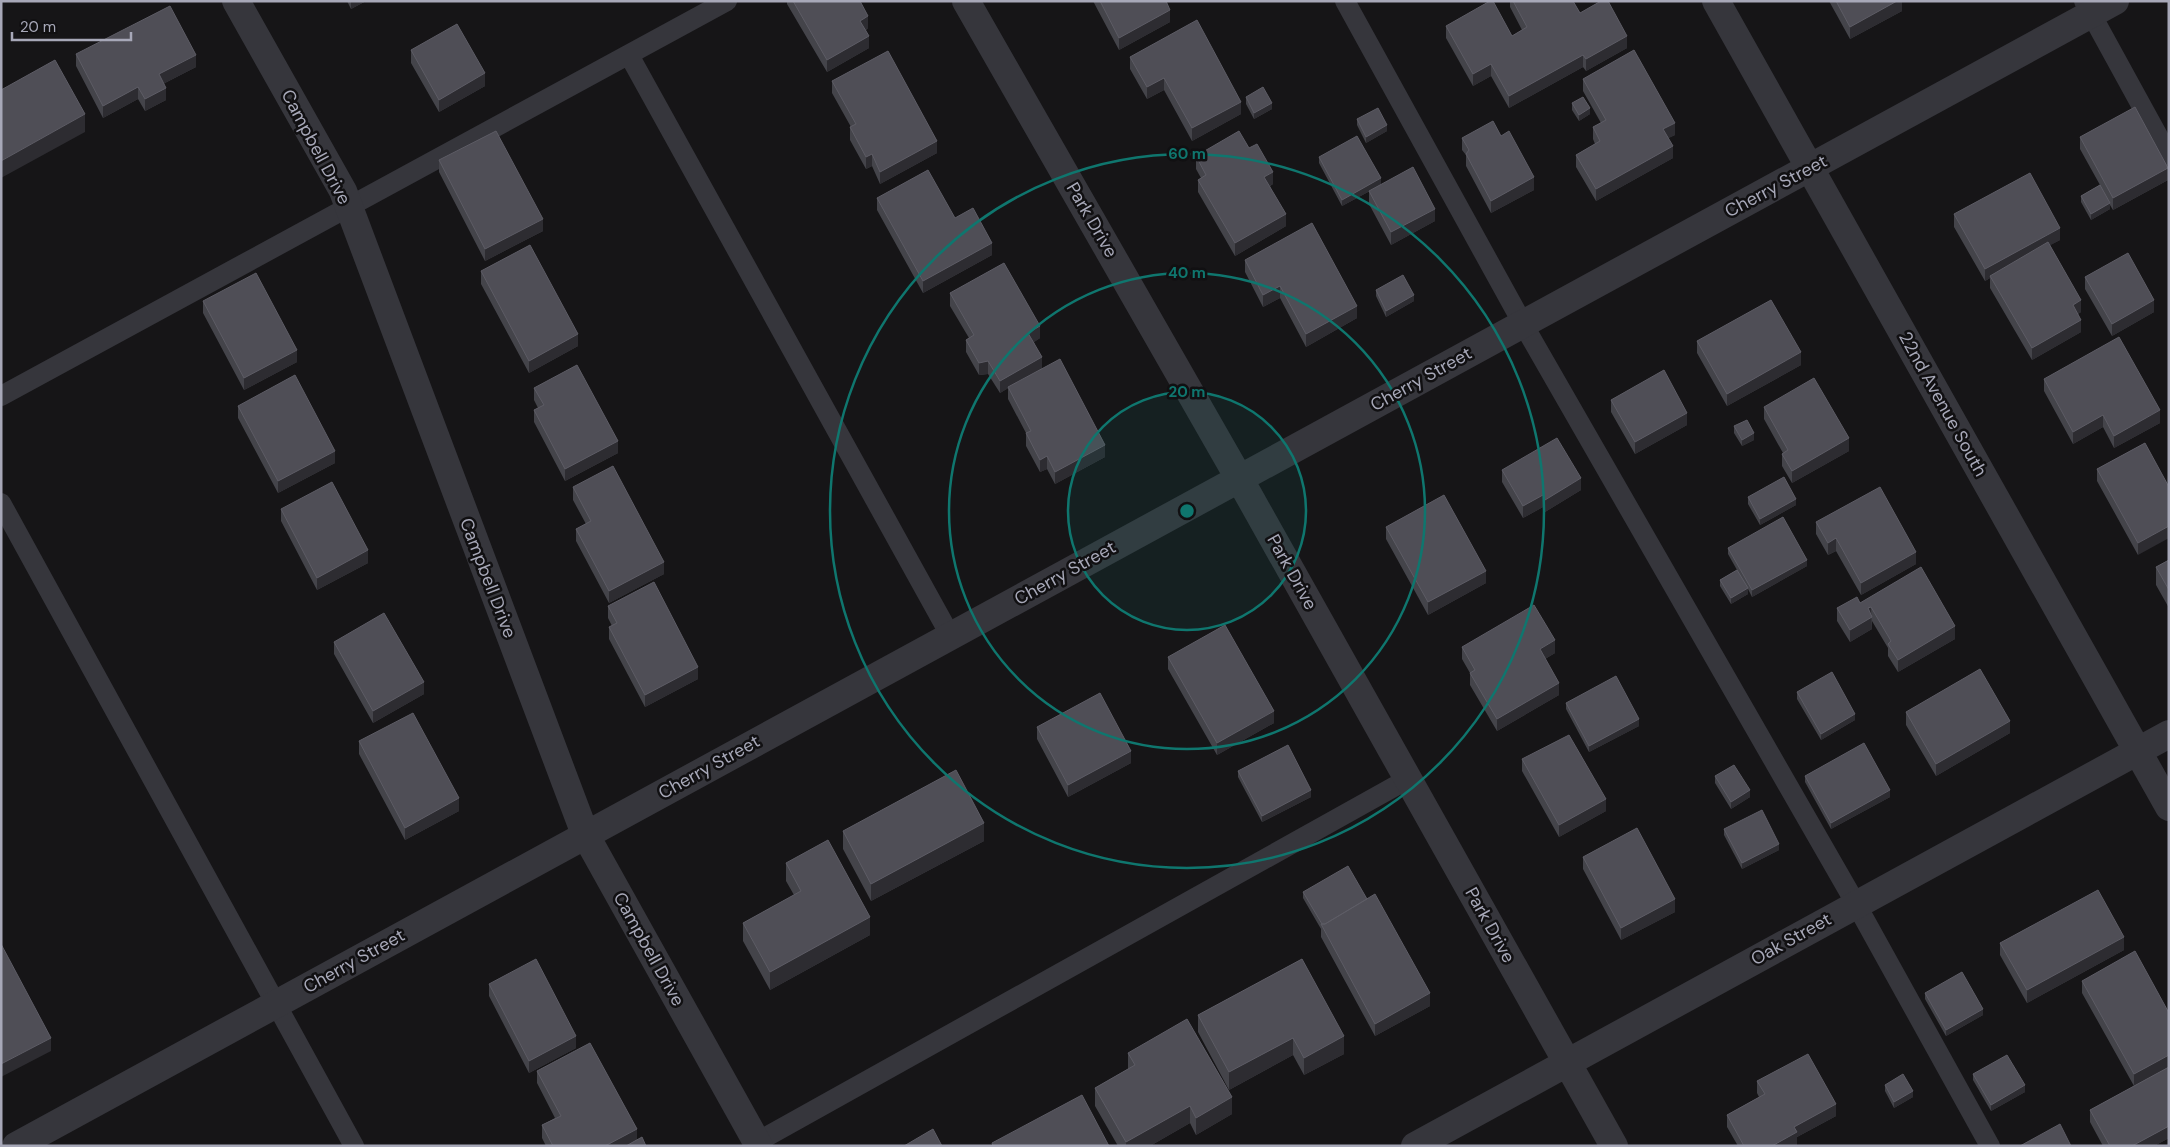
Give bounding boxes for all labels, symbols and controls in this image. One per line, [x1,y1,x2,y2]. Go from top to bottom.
scale bar [12,10,131,42]
text: 20 m [20,17,56,37]
street label: Campbell Drive [276,85,356,209]
text: 60 m [1168,144,1206,164]
street label: Cherry Street [1721,149,1831,223]
street label: Park Drive [1061,178,1123,262]
text: 40 m [1168,263,1206,283]
street label: 22nd Avenue South [1893,327,1993,481]
street label: Cherry Street [1366,341,1476,417]
text: 20 m [1169,382,1205,402]
centre of rings [1178,502,1196,520]
street label: Campbell Drive [454,514,522,642]
street label: Park Drive [1261,530,1323,614]
street label: Cherry Street [1010,535,1120,611]
street label: Cherry Street [654,729,764,805]
street label: Park Drive [1459,883,1521,967]
street label: Campbell Drive [608,888,690,1010]
street label: Oak Street [1746,907,1836,971]
street label: Cherry Street [299,923,409,999]

